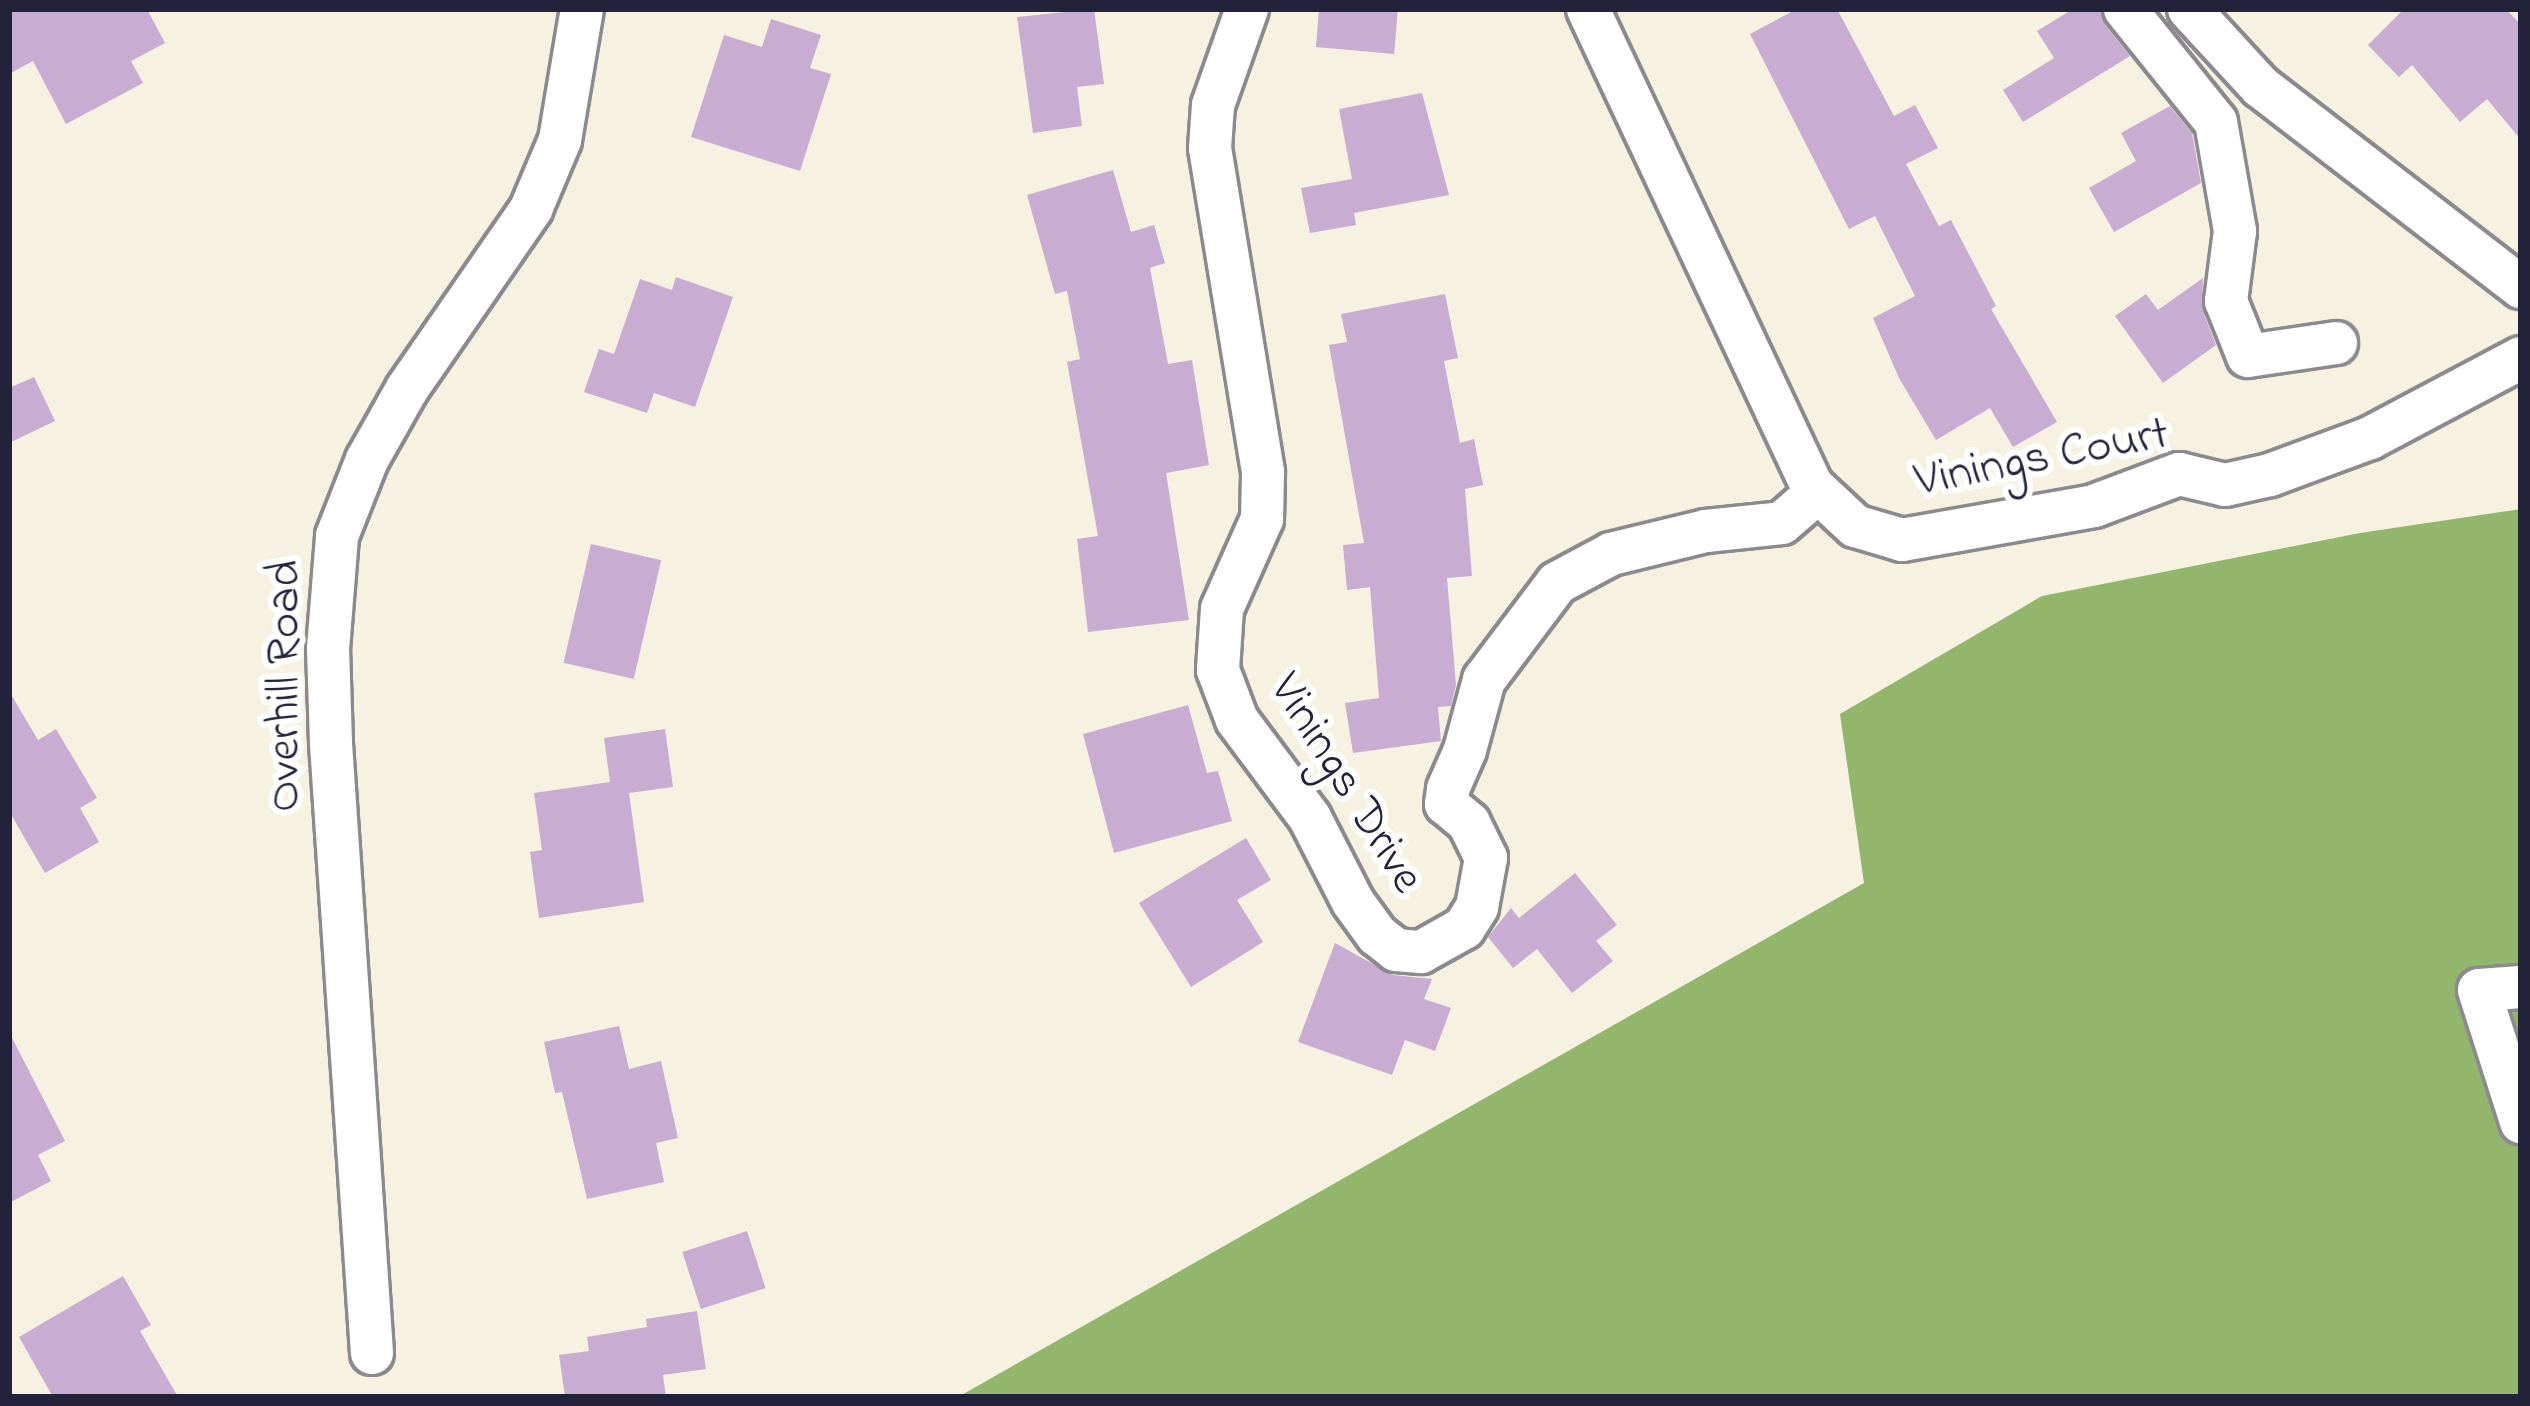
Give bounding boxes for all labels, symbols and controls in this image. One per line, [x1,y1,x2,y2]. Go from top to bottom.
street label: Vinings Court [1910,406,2174,512]
street label: Overhill Road [257,560,315,812]
street label: Vinings Drive [1255,664,1435,904]

